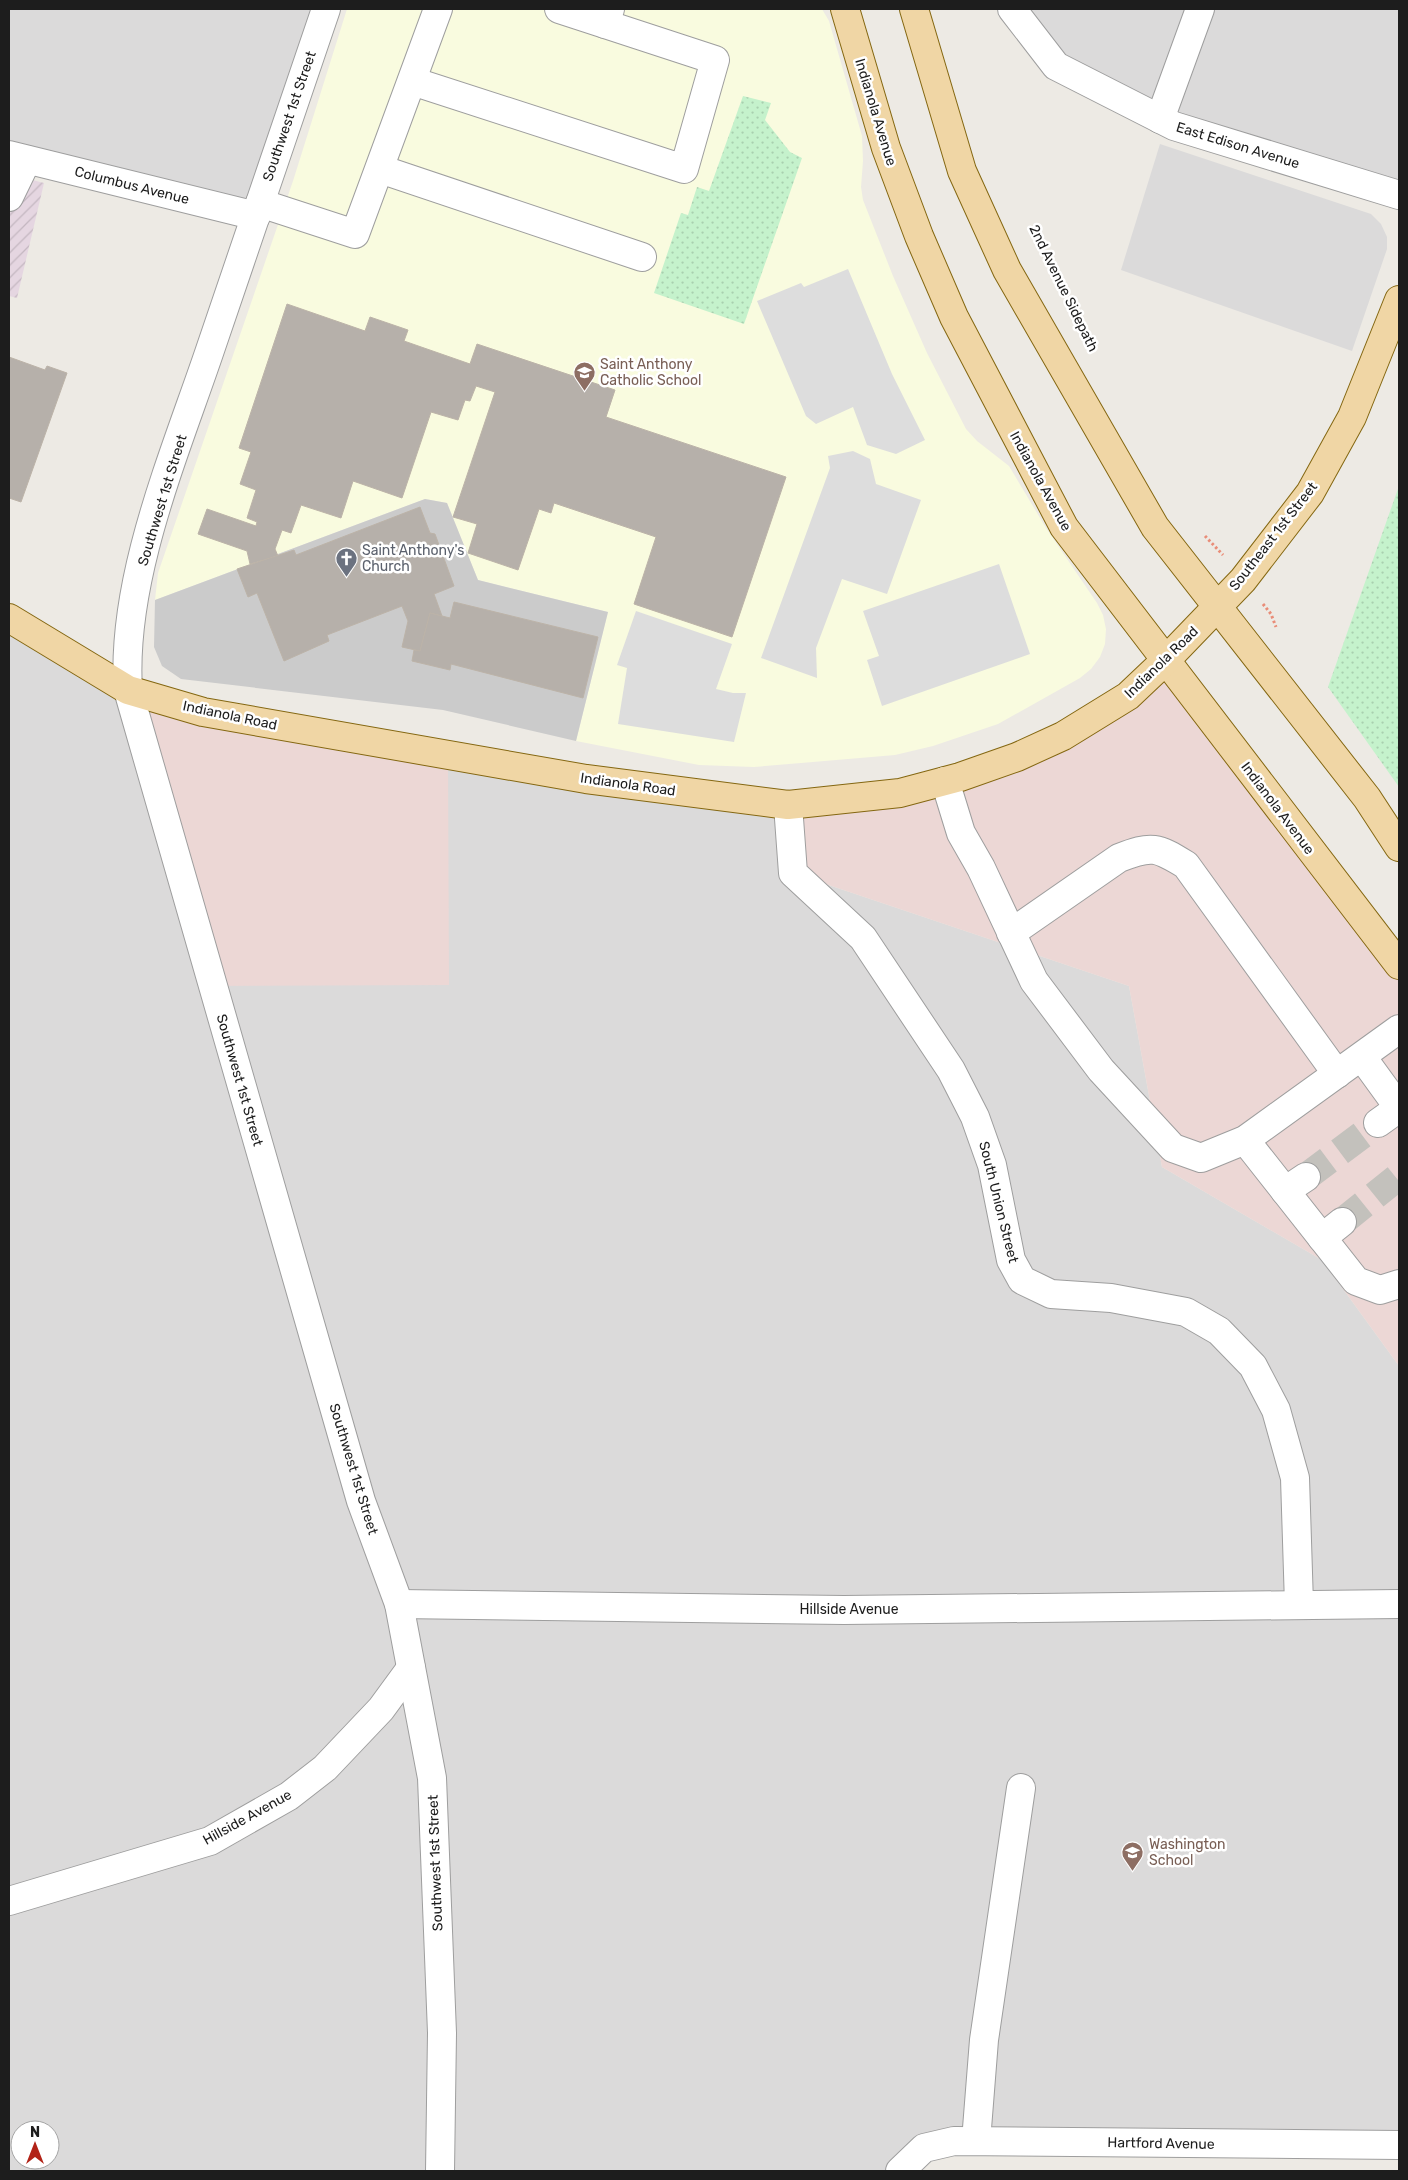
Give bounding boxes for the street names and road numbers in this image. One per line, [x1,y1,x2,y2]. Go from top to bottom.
street label: Southwest 1st Street [259,48,320,183]
street label: Indianola Avenue [851,56,900,168]
street label: East Edison Avenue [1174,119,1302,172]
street label: Columbus Avenue [73,163,191,208]
street label: 2nd Avenue Sidepath [1025,222,1102,354]
street label: Indianola Avenue [1006,428,1075,534]
street label: Southwest 1st Street [134,432,191,568]
street label: Southeast 1st Street [1226,478,1321,594]
street label: Indianola Road [1121,623,1202,702]
street label: Indianola Road [181,697,279,734]
street label: Indianola Avenue [1237,759,1318,858]
street label: Indianola Road [579,769,677,800]
street label: Southwest 1st Street [213,1012,267,1149]
street label: South Union Street [975,1140,1022,1265]
street label: Southwest 1st Street [325,1401,382,1537]
street label: Hillside Avenue [800,1601,899,1618]
street label: Hillside Avenue [200,1786,295,1849]
street label: Southwest 1st Street [425,1794,446,1931]
street label: Hartford Avenue [1107,2134,1215,2153]

